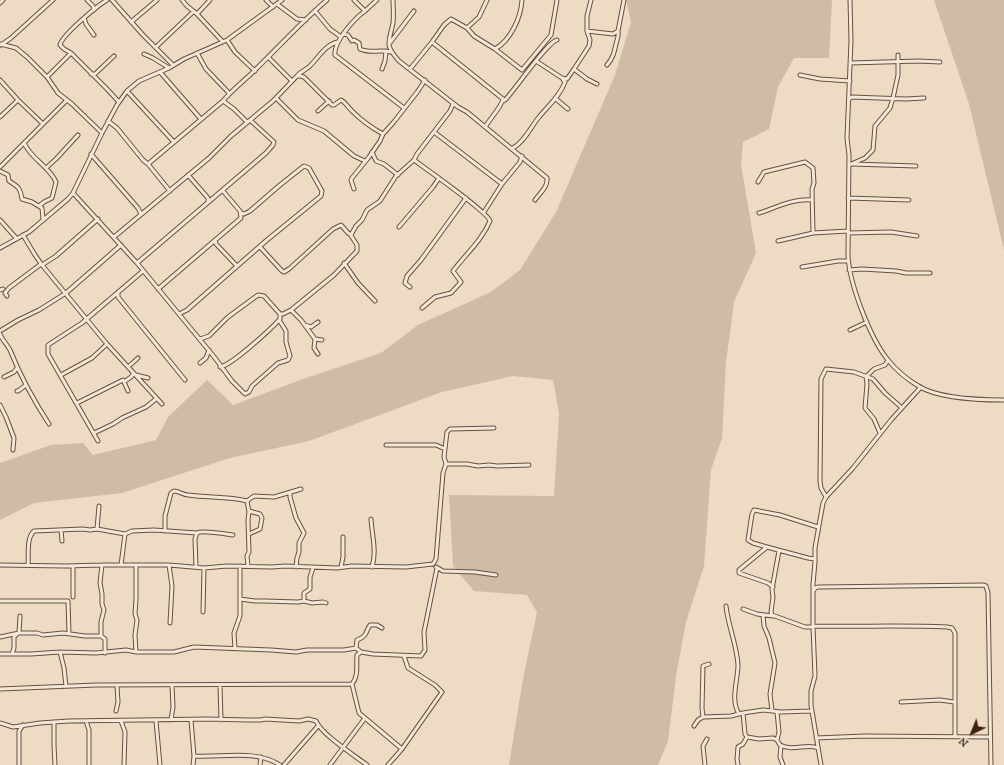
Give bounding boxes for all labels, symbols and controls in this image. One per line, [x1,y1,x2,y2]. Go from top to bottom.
north arrow [952,713,992,753]
text: N [956,735,971,750]

